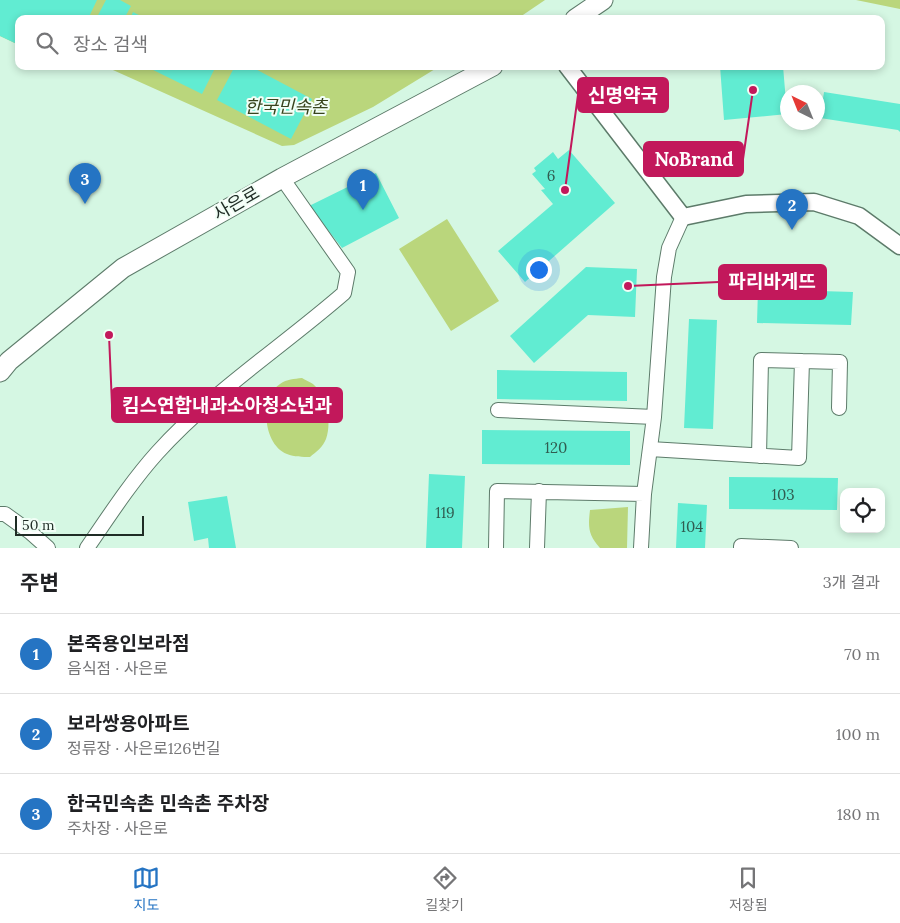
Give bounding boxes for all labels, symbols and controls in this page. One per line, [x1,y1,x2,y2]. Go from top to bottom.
search box [15,15,885,70]
icon: search [33,29,61,57]
text: 장소 검색 [73,32,148,56]
callout: 신명약국 [578,78,668,112]
text: 신명약국 [588,83,658,107]
north arrow [780,85,825,130]
park label: 한국민속촌 [245,95,329,118]
callout: NoBrand [644,142,743,176]
text: NoBrand [654,147,734,171]
pin: 3 [69,163,101,204]
house number: 6 [547,166,555,185]
pin: 1 [347,169,379,210]
street label: 사은로 [209,181,263,225]
pin: 2 [776,189,808,230]
your location [526,257,552,283]
callout: 파리바게뜨 [719,265,826,299]
text: 파리바게뜨 [728,269,816,293]
callout: 킴스연합내과소아청소년과 [112,388,342,422]
text: 킴스연합내과소아청소년과 [122,393,332,417]
house number: 120 [545,438,567,457]
house number: 103 [771,485,795,504]
map controls [840,488,885,533]
button: locate [840,488,885,533]
house number: 119 [435,503,455,522]
scale bar [15,513,144,536]
text: 50 m [22,516,55,534]
house number: 104 [681,517,703,536]
text: 주변 [20,569,59,596]
text: 3개 결과 [823,572,880,592]
text: 본죽용인보라점 [67,631,189,655]
text: 1 [33,644,39,664]
text: 70 m [844,644,880,664]
text: 음식점 · 사은로 [67,658,168,678]
text: 보라쌍용아파트 [67,711,189,735]
text: 2 [32,724,40,744]
text: 100 m [836,724,880,744]
text: 정류장 · 사은로126번길 [67,738,221,758]
text: 한국민속촌 민속촌 주차장 [67,791,269,815]
text: 3 [32,804,40,824]
text: 180 m [837,804,880,824]
text: 주차장 · 사은로 [67,818,168,838]
tab: 지도 [132,864,160,914]
tab: 길찾기 [425,864,464,914]
tab: 저장됨 [729,864,768,914]

